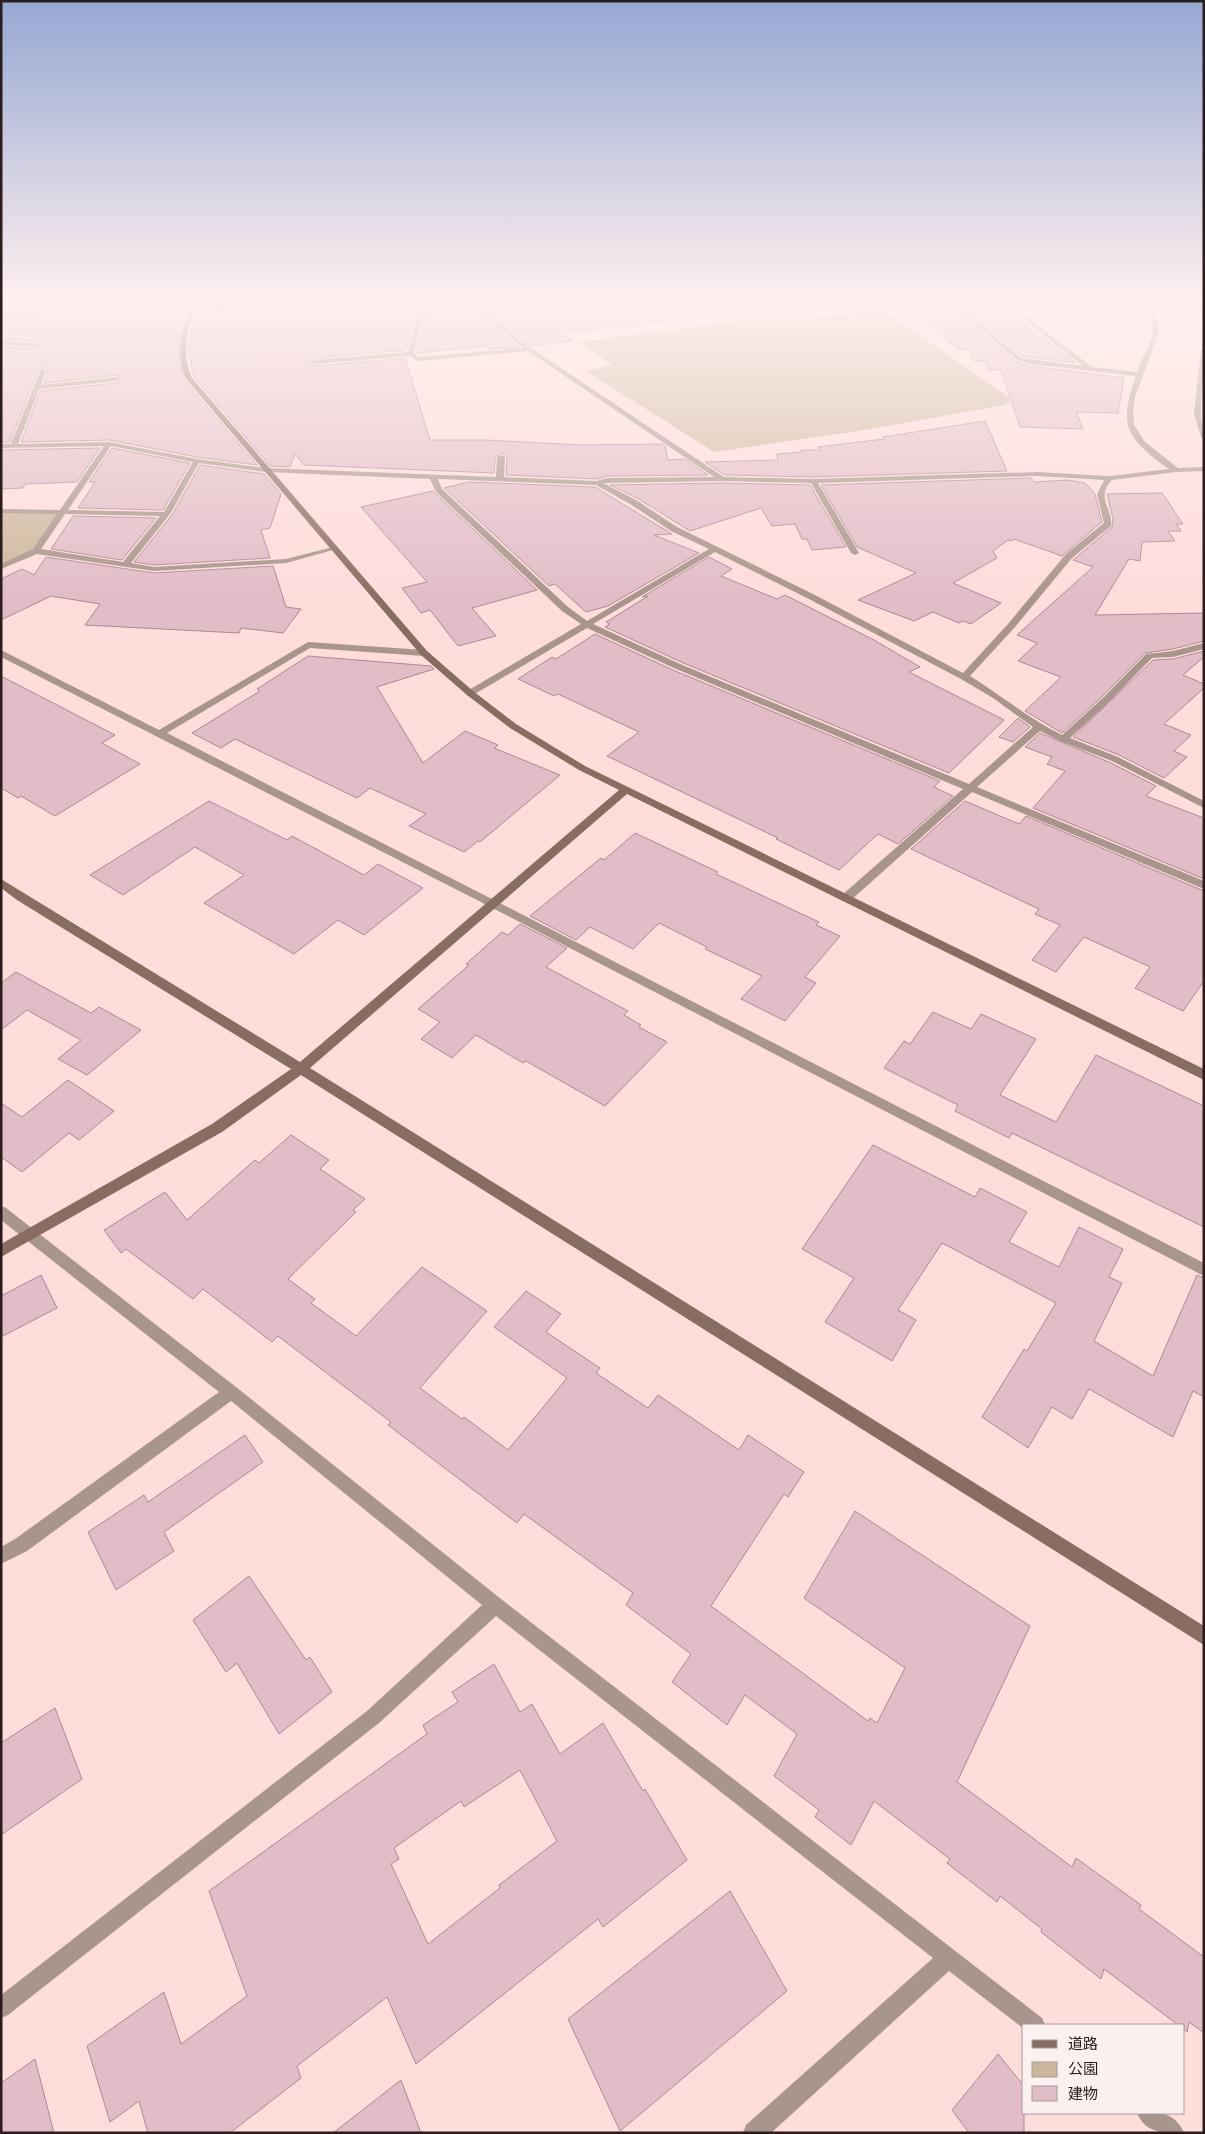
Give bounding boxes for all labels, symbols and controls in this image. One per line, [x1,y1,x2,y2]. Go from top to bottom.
legend [1022,2024,1185,2114]
text: 道路 [1068,2035,1098,2052]
text: 公園 [1068,2060,1098,2077]
text: 建物 [1068,2085,1098,2102]

